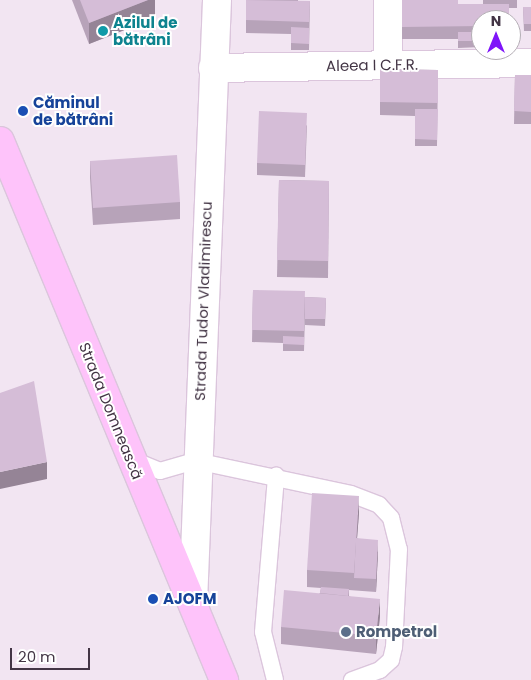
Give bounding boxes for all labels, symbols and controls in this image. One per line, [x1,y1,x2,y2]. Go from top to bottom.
north arrow [471,10,521,60]
text: N [491,11,501,31]
place label: Azilul de bătrâni [113,13,177,48]
marker: Azilul de bătrâni [97,25,109,37]
street label: Aleea I C.F.R. [326,55,418,75]
place label: Căminul de bătrâni [33,93,113,128]
marker: Căminul de bătrâni [17,105,29,117]
street label: Strada Tudor Vladimirescu [191,201,215,401]
street label: Strada Domnească [75,340,147,482]
place label: AJOFM [163,590,216,608]
marker: AJOFM [147,593,159,605]
place label: Rompetrol [356,623,437,641]
marker: Rompetrol [340,626,352,638]
scale bar [12,638,92,670]
text: 20 m [18,646,56,667]

